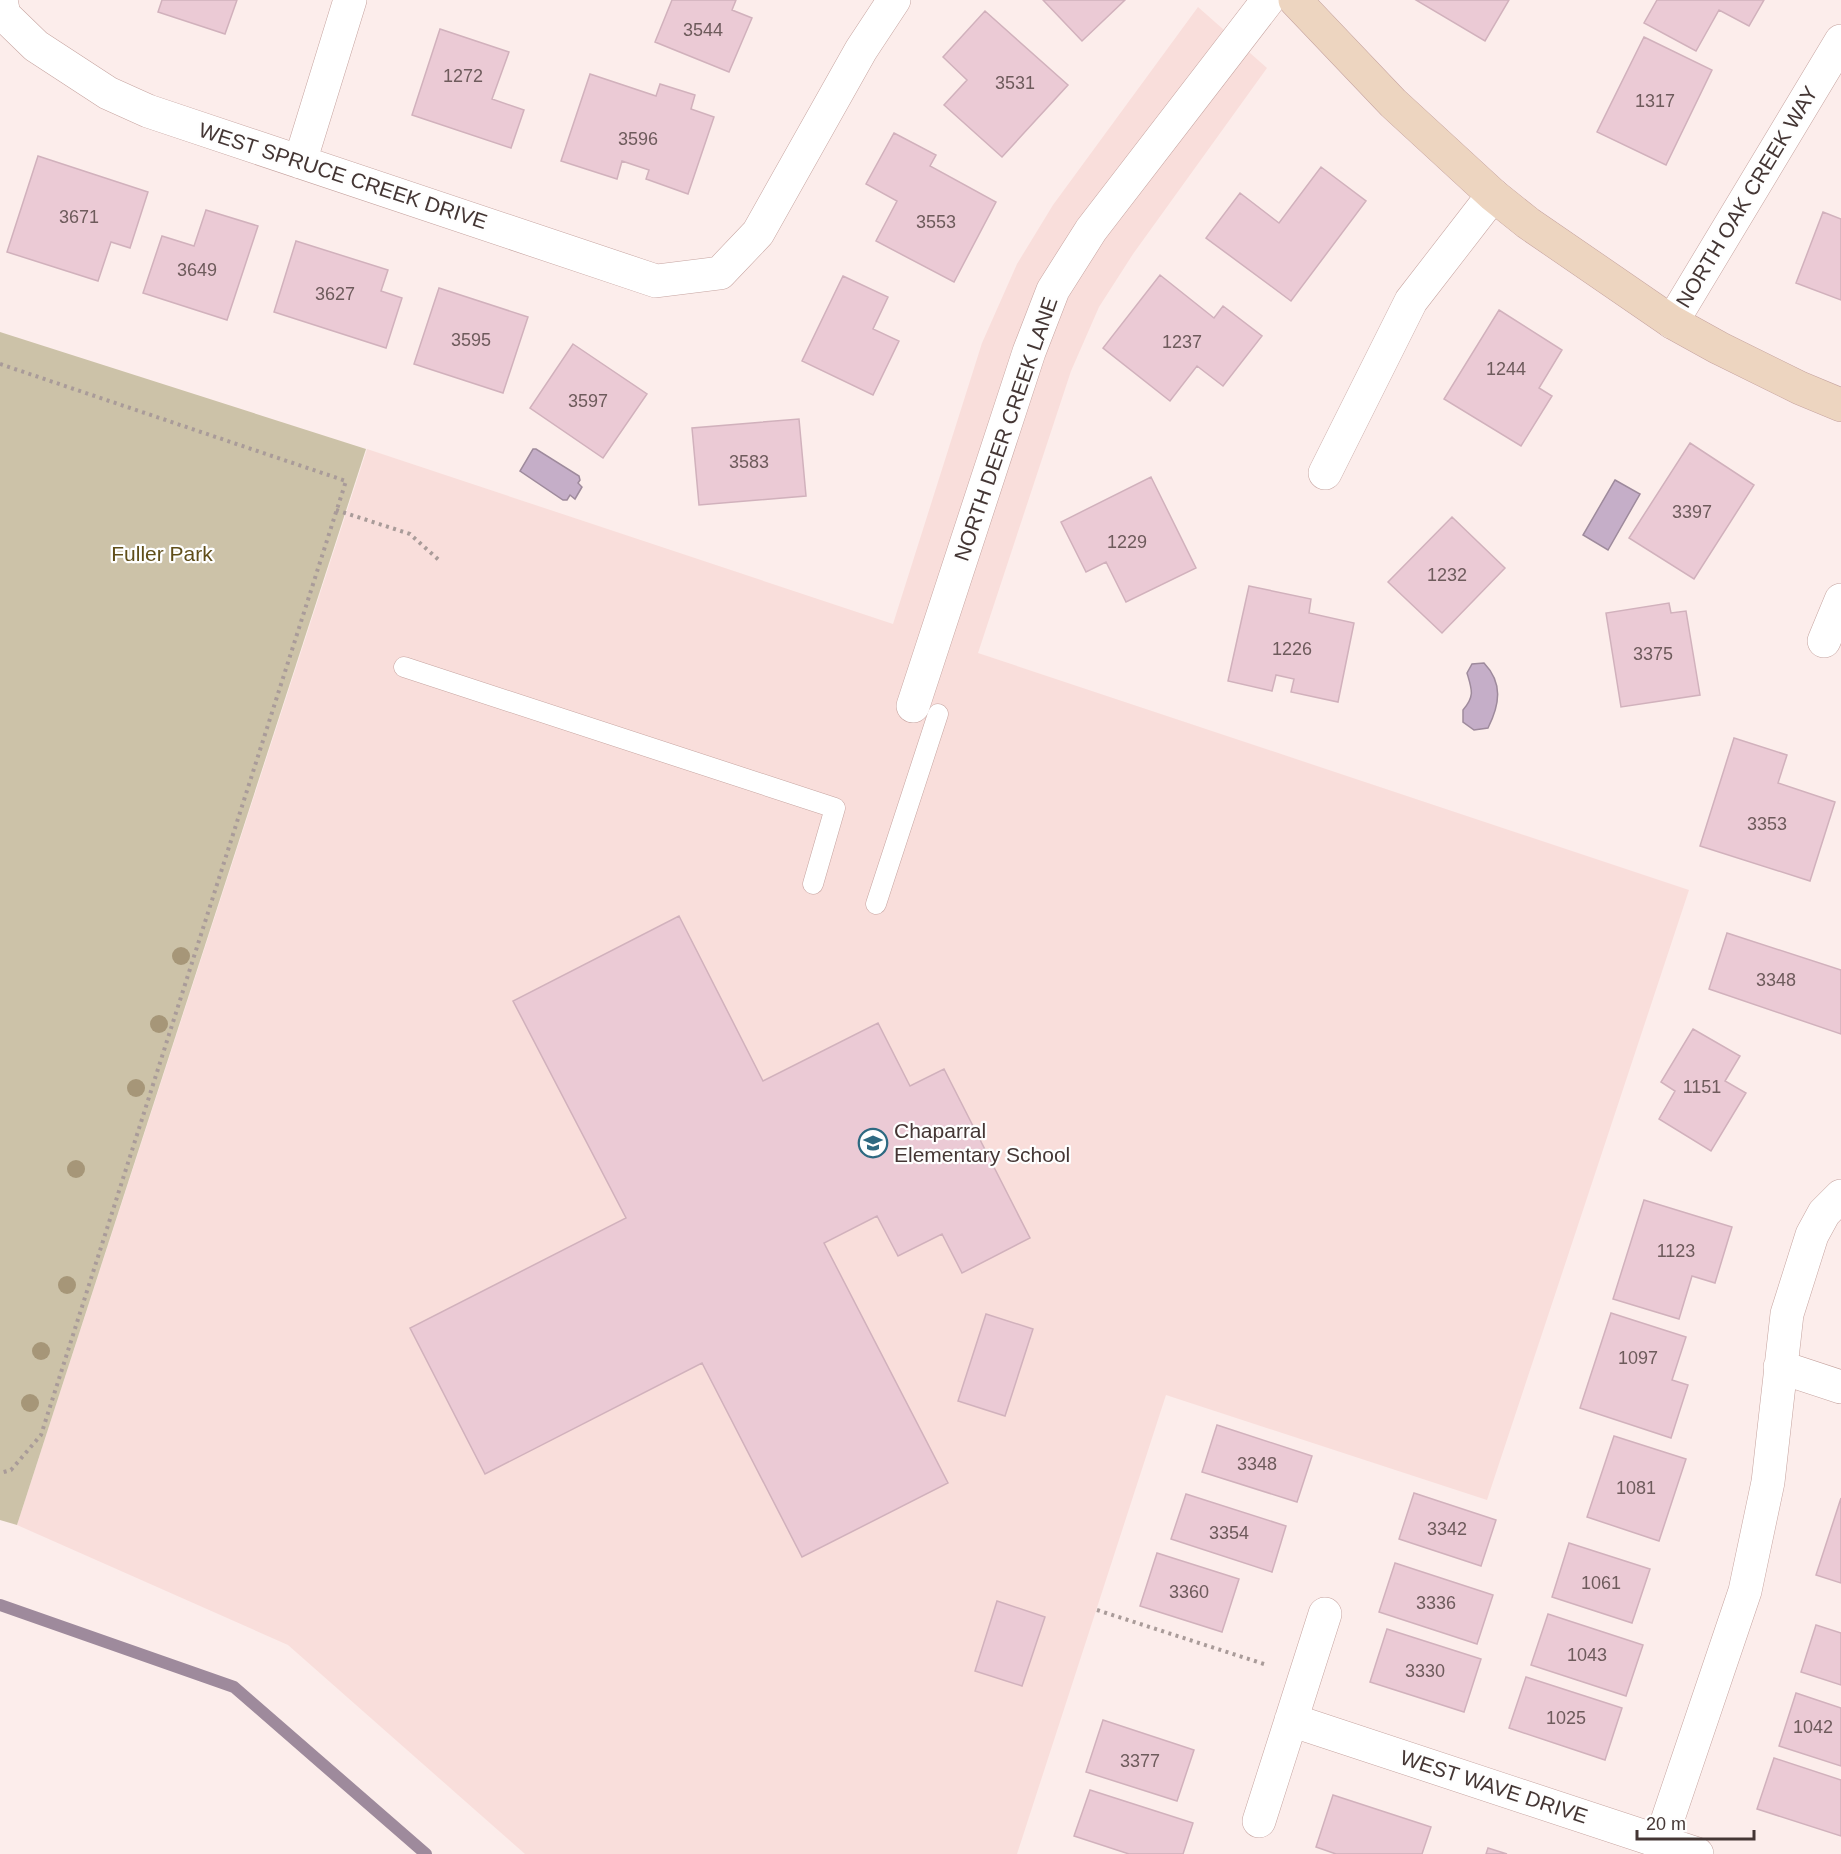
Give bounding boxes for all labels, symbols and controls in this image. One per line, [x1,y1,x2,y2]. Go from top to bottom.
house number: 3544 [683,20,723,40]
house number: 1272 [443,66,483,86]
house number: 3531 [995,73,1035,93]
street label: NORTH OAK CREEK WAY [1671,82,1822,312]
house number: 1317 [1635,91,1675,111]
street label: WEST SPRUCE CREEK DRIVE [196,118,490,233]
house number: 3596 [618,129,658,149]
house number: 3671 [59,207,99,227]
house number: 3553 [916,212,956,232]
house number: 3649 [177,260,217,280]
house number: 3627 [315,284,355,304]
street label: NORTH DEER CREEK LANE [950,294,1062,564]
house number: 3595 [451,330,491,350]
house number: 1237 [1162,332,1202,352]
house number: 1244 [1486,359,1526,379]
house number: 3597 [568,391,608,411]
house number: 3583 [729,452,769,472]
house number: 3397 [1672,502,1712,522]
house number: 1229 [1107,532,1147,552]
park label: Fuller Park [111,542,213,565]
house number: 1232 [1427,565,1467,585]
house number: 1226 [1272,639,1312,659]
house number: 3375 [1633,644,1673,664]
house number: 3353 [1747,814,1787,834]
house number: 3348 [1756,970,1796,990]
house number: 1151 [1683,1077,1721,1097]
place label: Chaparral Elementary School [894,1119,1070,1166]
school or university icon: Chaparral Elementary School [857,1127,889,1159]
house number: 1123 [1657,1241,1695,1261]
house number: 1097 [1618,1348,1658,1368]
house number: 3348 [1237,1454,1277,1474]
house number: 1081 [1616,1478,1656,1498]
house number: 3342 [1427,1519,1467,1539]
house number: 3354 [1209,1523,1249,1543]
house number: 1061 [1581,1573,1621,1593]
house number: 3360 [1169,1582,1209,1602]
house number: 3336 [1416,1593,1456,1613]
house number: 1043 [1567,1645,1607,1665]
house number: 3330 [1405,1661,1445,1681]
house number: 1025 [1546,1708,1586,1728]
house number: 1042 [1793,1717,1833,1737]
street label: WEST WAVE DRIVE [1398,1745,1591,1828]
house number: 3377 [1120,1751,1160,1771]
scale bar [1637,1803,1754,1841]
text: 20 m [1646,1814,1686,1834]

